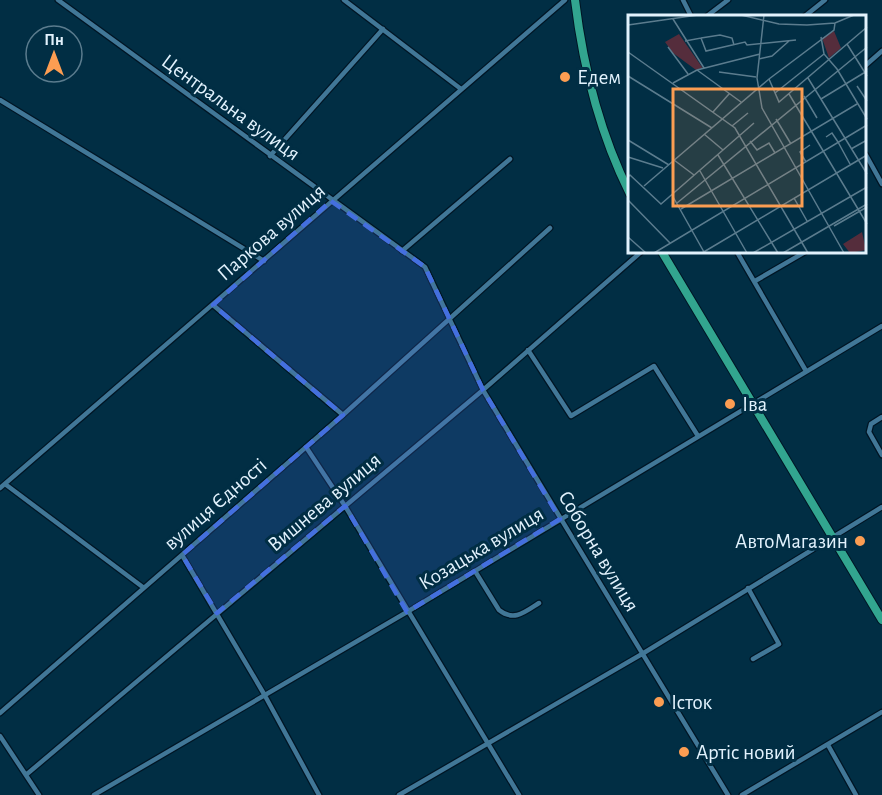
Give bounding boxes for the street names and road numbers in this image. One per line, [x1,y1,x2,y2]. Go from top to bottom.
street label: Центральна вулиця [158,50,304,164]
street label: Паркова вулиця [213,180,329,285]
street label: Вишнева вулиця [264,449,385,556]
street label: вулиця Єдності [160,454,271,554]
street label: Соборна вулиця [554,487,643,615]
street label: Козацька вулиця [415,503,547,594]

